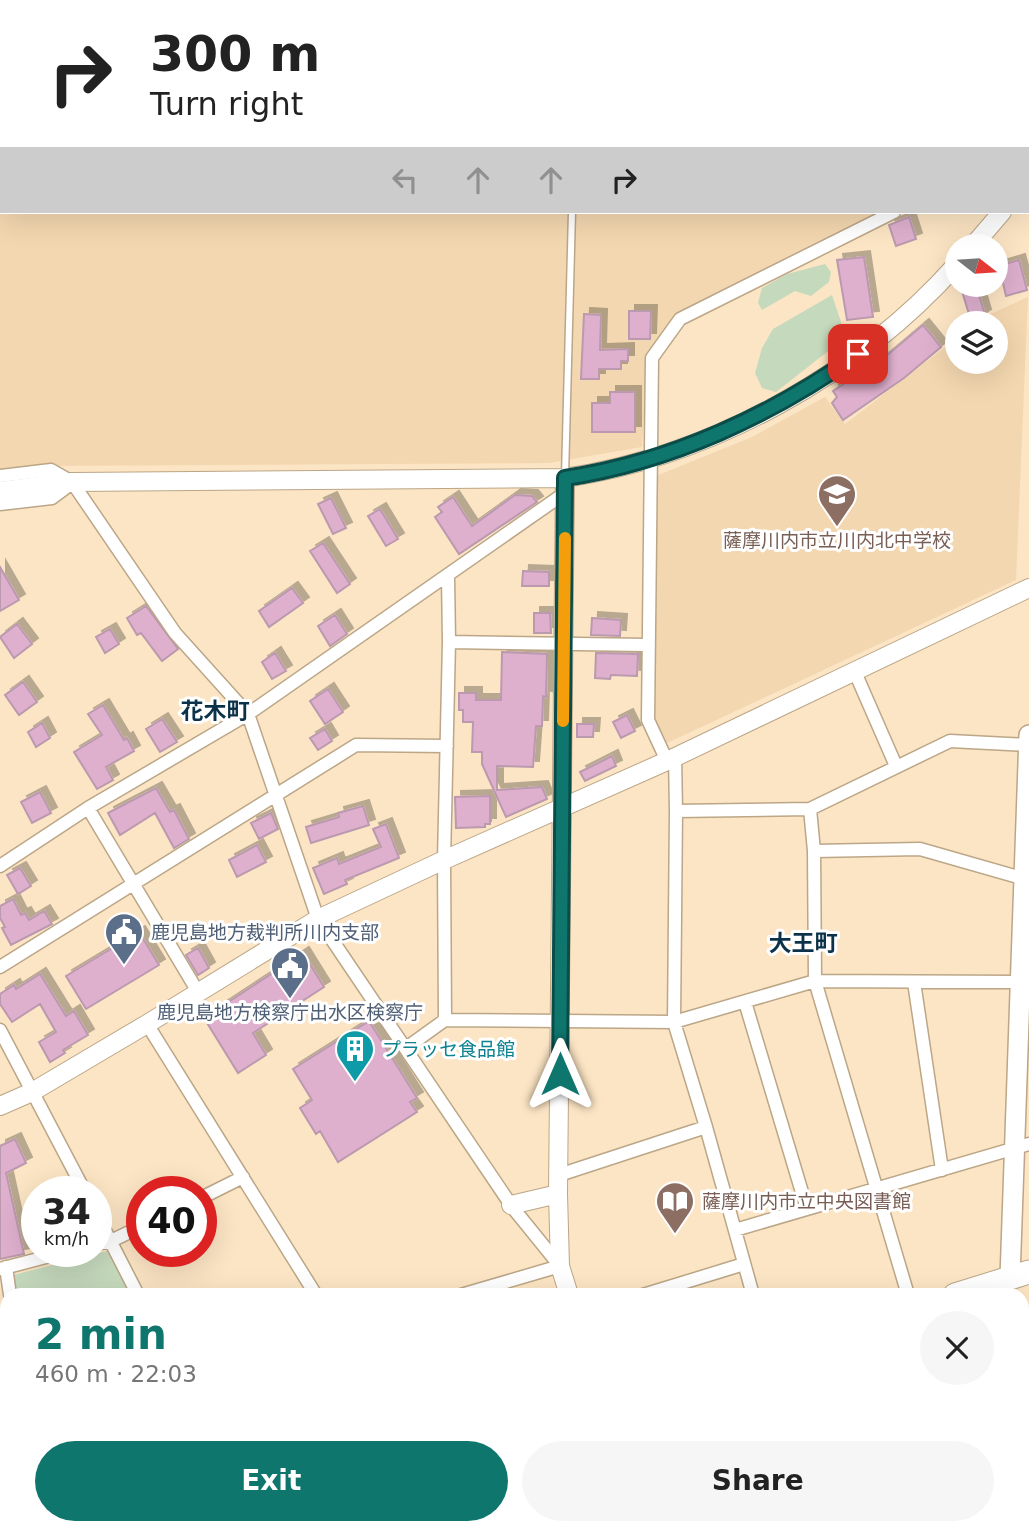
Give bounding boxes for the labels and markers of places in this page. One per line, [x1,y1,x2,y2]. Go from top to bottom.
pin [828,324,888,384]
school or university icon: 薩摩川内市立川内北中学校 [816,473,858,528]
place label: 薩摩川内市立川内北中学校 [723,529,951,551]
public building icon: 鹿児島地方裁判所川内支部 [103,911,145,966]
place label: 鹿児島地方裁判所川内支部 [151,921,379,943]
public building icon: 鹿児島地方検察庁出水区検察庁 [269,945,311,1000]
place label: 鹿児島地方検察庁出水区検察庁 [157,1001,423,1023]
building icon: プラッセ食品館 [334,1028,376,1083]
place label: プラッセ食品館 [382,1038,515,1060]
library icon: 薩摩川内市立中央図書館 [654,1180,696,1235]
place label: 薩摩川内市立中央図書館 [702,1190,911,1212]

